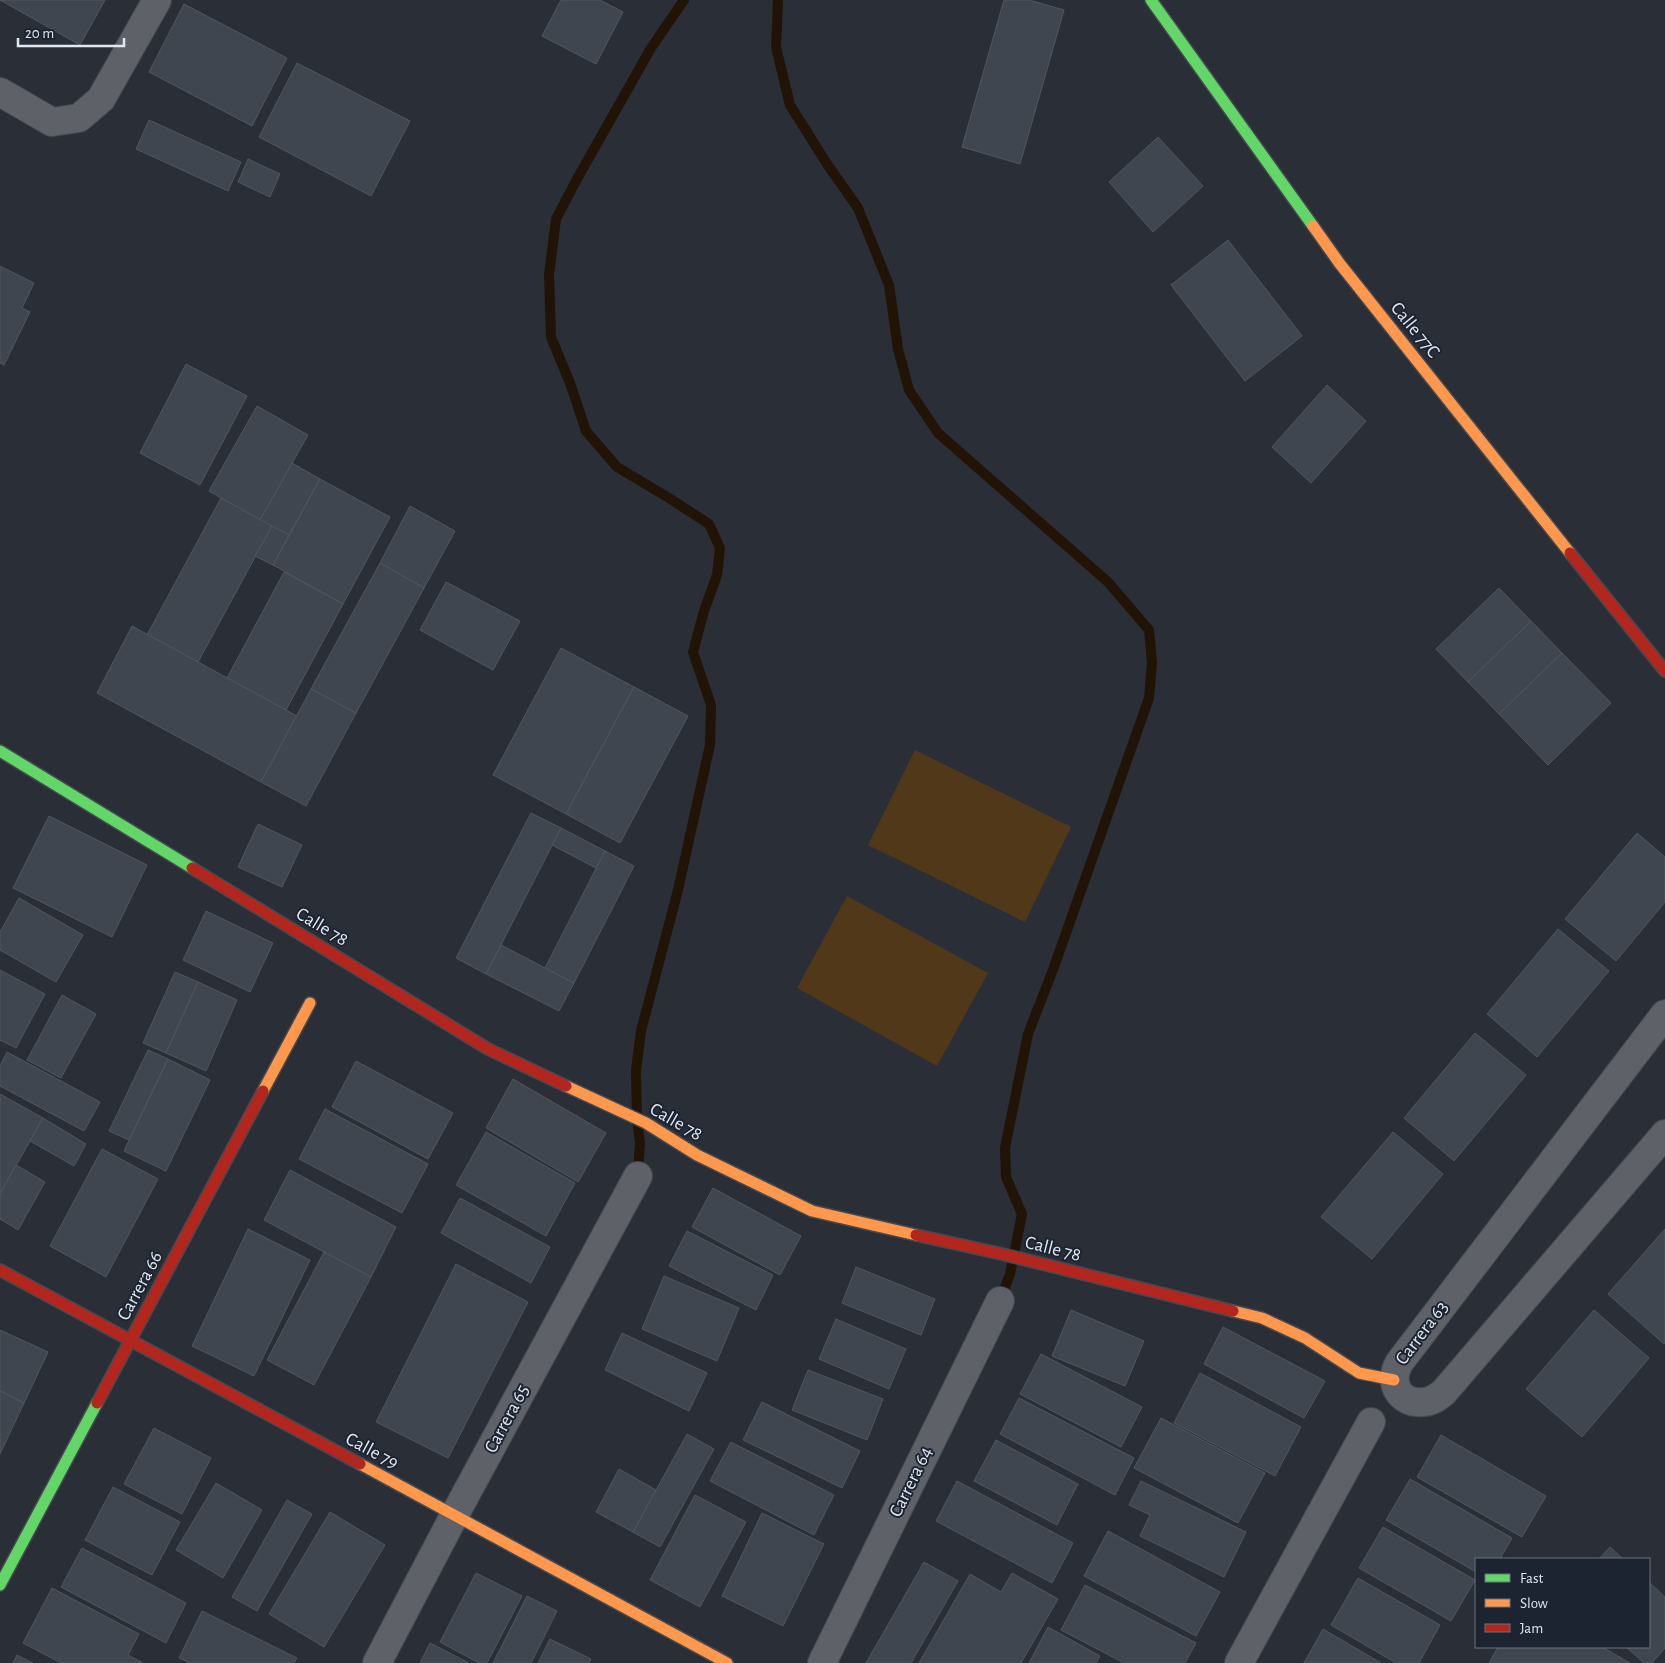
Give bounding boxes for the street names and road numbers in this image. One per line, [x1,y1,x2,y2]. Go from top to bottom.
street label: Calle 77C [1387,299,1443,362]
street label: Calle 78 [293,904,351,950]
street label: Calle 78 [647,1100,705,1144]
street label: Calle 78 [1023,1233,1083,1265]
street label: Carrera 66 [114,1248,166,1324]
street label: Carrera 63 [1392,1298,1452,1368]
street label: Carrera 65 [481,1382,533,1456]
street label: Calle 79 [342,1429,402,1473]
street label: Carrera 64 [886,1444,936,1520]

